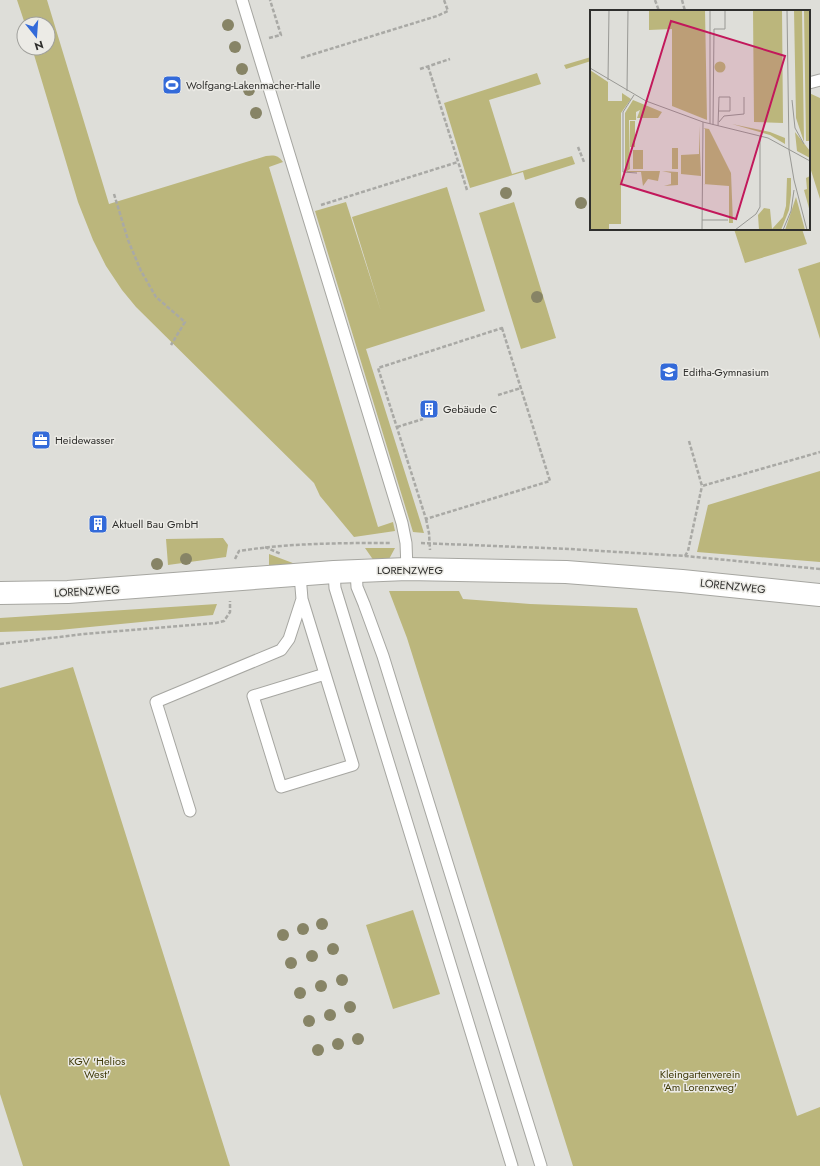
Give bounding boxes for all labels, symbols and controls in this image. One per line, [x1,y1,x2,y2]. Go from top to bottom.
inset map [590,10,810,230]
north arrow [16,16,56,56]
text: N [32,37,45,54]
sports icon: Wolfgang-Lakenmacher-Halle [161,74,183,96]
place label: Wolfgang-Lakenmacher-Halle [186,77,321,93]
school or university icon: Editha-Gymnasium [658,361,680,383]
place label: Editha-Gymnasium [683,364,769,380]
building icon: Gebäude C [418,398,440,420]
place label: Gebäude C [443,401,497,417]
office icon: Heidewasser [30,429,52,451]
place label: Heidewasser [55,432,114,448]
building icon: Aktuell Bau GmbH [87,513,109,535]
place label: Aktuell Bau GmbH [112,516,198,532]
street label: LORENZWEG [377,562,443,578]
street label: LORENZWEG [699,575,767,597]
street label: LORENZWEG [54,581,121,601]
park label: KGV 'Helios West' [69,1053,126,1082]
park label: Kleingartenverein 'Am Lorenzweg' [660,1066,740,1095]

